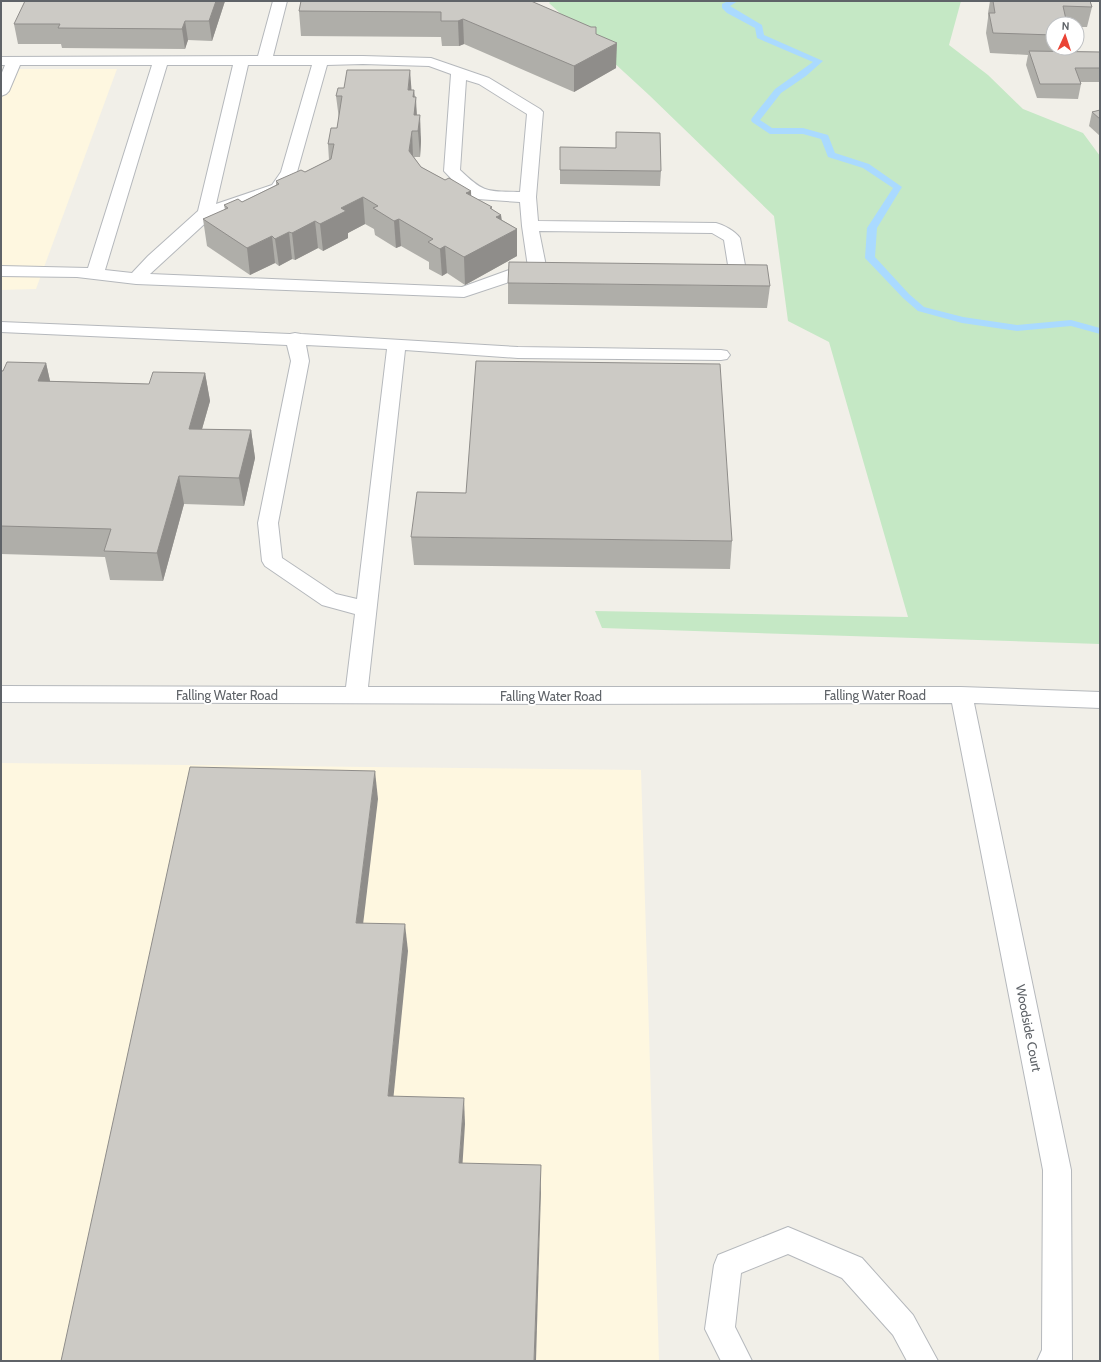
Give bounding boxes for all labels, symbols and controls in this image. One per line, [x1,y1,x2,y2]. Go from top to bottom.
north arrow [1045,16,1085,56]
text: N [1061,19,1070,33]
street label: Falling Water Road [176,687,278,703]
street label: Falling Water Road [824,687,926,703]
street label: Falling Water Road [500,688,602,704]
street label: Woodside Court [1013,983,1045,1074]

